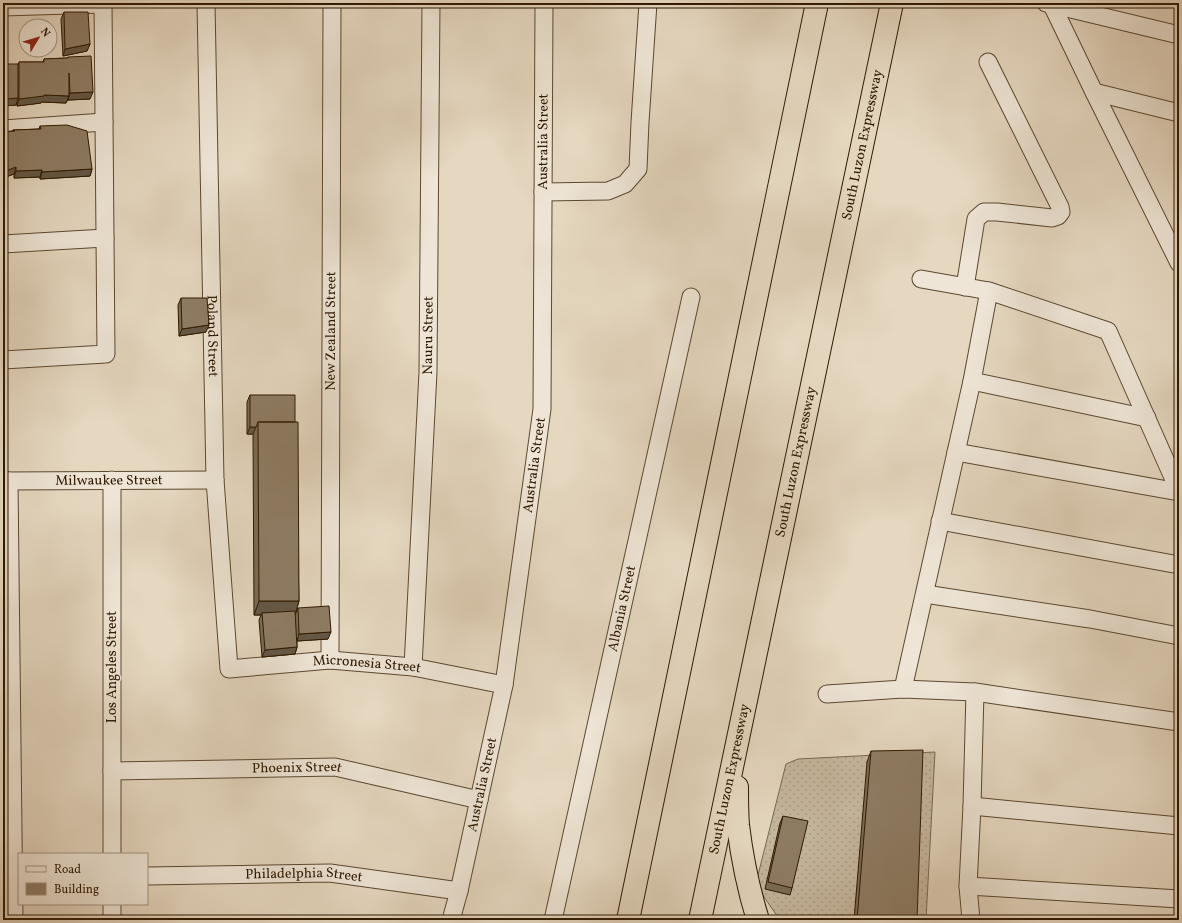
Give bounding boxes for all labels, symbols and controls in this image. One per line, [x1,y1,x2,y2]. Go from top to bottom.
north arrow [18,18,58,58]
text: N [36,25,53,41]
street label: South Luzon Expressway [837,67,887,222]
street label: Australia Street [534,93,553,190]
street label: New Zealand Street [321,271,341,391]
street label: Poland Street [202,295,223,377]
street label: Nauru Street [418,296,438,375]
street label: South Luzon Expressway [771,384,821,539]
street label: Australia Street [518,416,550,514]
street label: Milwaukee Street [55,471,163,490]
street label: Albania Street [603,564,641,653]
street label: Los Angeles Street [103,611,122,723]
street label: Micronesia Street [312,651,423,678]
street label: South Luzon Expressway [704,702,755,856]
street label: Australia Street [463,735,502,834]
street label: Phoenix Street [252,757,344,778]
legend [18,853,148,905]
text: Road [54,862,81,878]
street label: Philadelphia Street [245,863,364,887]
text: Building [54,882,99,898]

